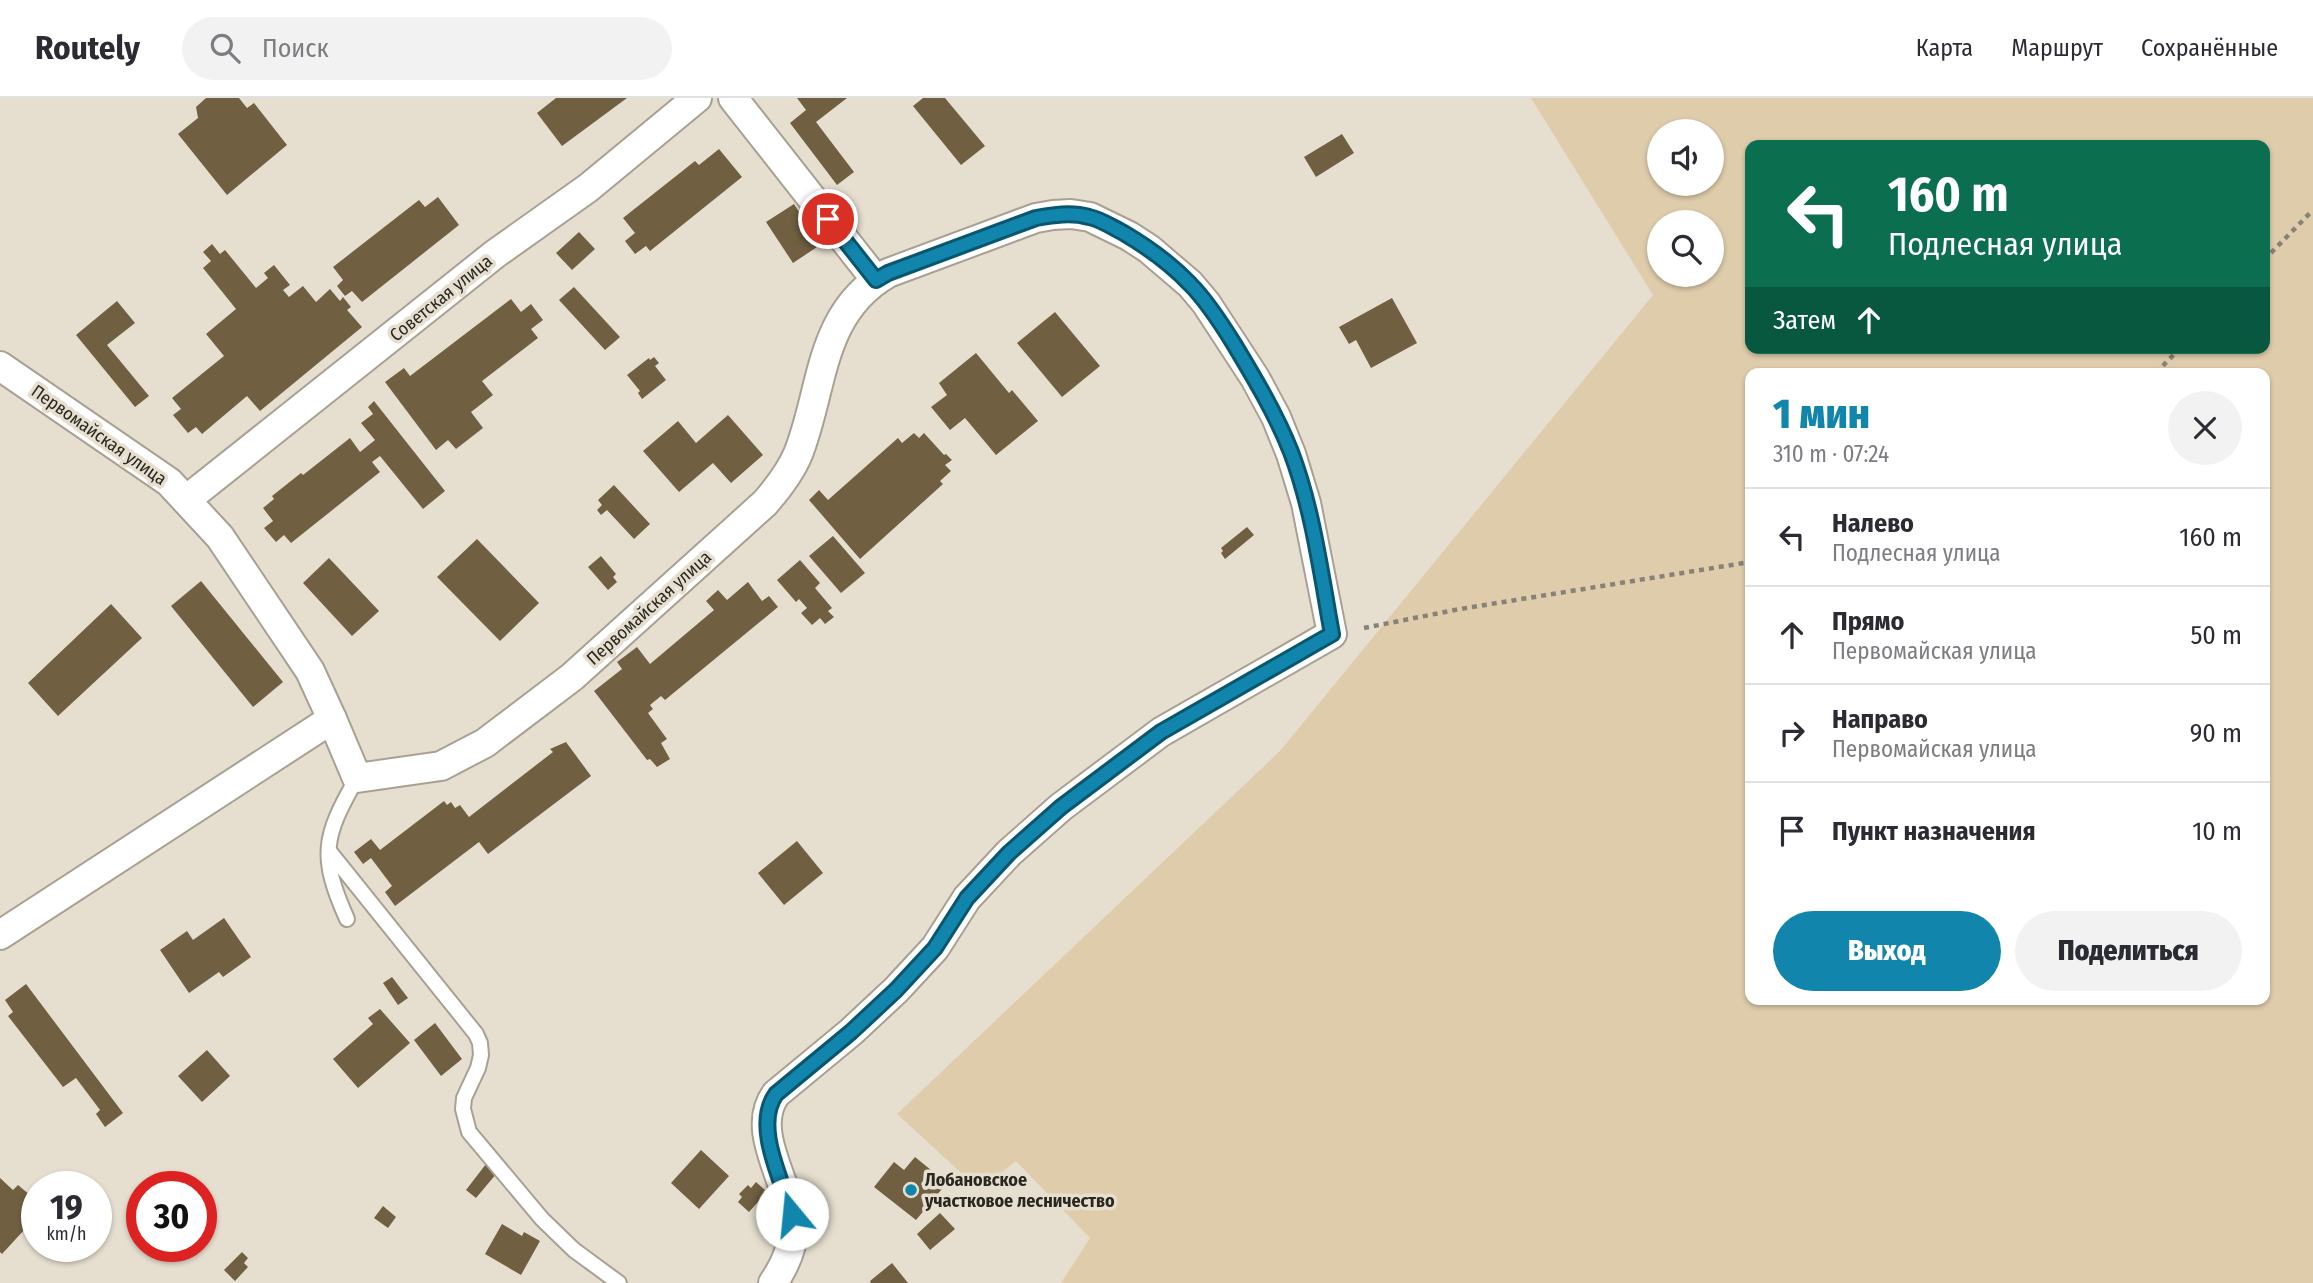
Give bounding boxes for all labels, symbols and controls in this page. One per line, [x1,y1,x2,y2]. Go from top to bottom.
search box [182,17,672,80]
text: Routely [35,28,140,68]
icon: search [206,29,244,67]
text: Поиск [262,33,329,64]
text: Карта [1916,34,1973,62]
text: Маршрут [2011,34,2103,62]
text: Сохранённые [2141,34,2278,62]
map controls [1647,119,1724,287]
button: sound [1647,119,1724,196]
text: 160 m [1888,165,2009,224]
icon: left [1773,168,1864,259]
pin [798,189,858,249]
icon: arrive [809,200,847,238]
button: search [1647,210,1724,287]
text: Подлесная улица [1888,225,2122,263]
street label: Советская улица [385,250,497,346]
icon: ahead [1850,301,1888,339]
text: Затем [1773,305,1836,336]
street label: Первомайская улица [27,380,171,490]
text: 1 мин [1773,389,1870,439]
button: close [2168,391,2242,465]
text: 310 m · 07:24 [1773,440,1889,468]
text: Налево [1832,508,1914,539]
icon: left [1773,518,1811,556]
text: 160 m [2179,522,2242,553]
text: Подлесная улица [1832,539,2000,567]
street label: Первомайская улица [582,546,716,670]
text: Прямо [1832,606,1904,637]
icon: ahead [1773,616,1811,654]
text: 50 m [2190,620,2242,651]
text: Первомайская улица [1832,637,2037,665]
text: Направо [1832,704,1928,735]
icon: right [1773,714,1811,752]
text: 90 m [2190,718,2242,749]
text: Первомайская улица [1832,735,2037,763]
icon: arrive [1773,812,1811,850]
text: Пункт назначения [1832,816,2036,847]
text: 10 m [2192,816,2242,847]
button: Выход [1773,911,2001,991]
button: Поделиться [2015,911,2242,991]
place label: Лобановское участковое лесничество [924,1169,1115,1212]
speed limit sign: 30 [126,1171,217,1262]
position arrow [755,1177,829,1251]
marker: Лобановское участковое лесничество [903,1182,919,1198]
text: 19 [50,1186,83,1228]
text: km/h [46,1223,87,1245]

